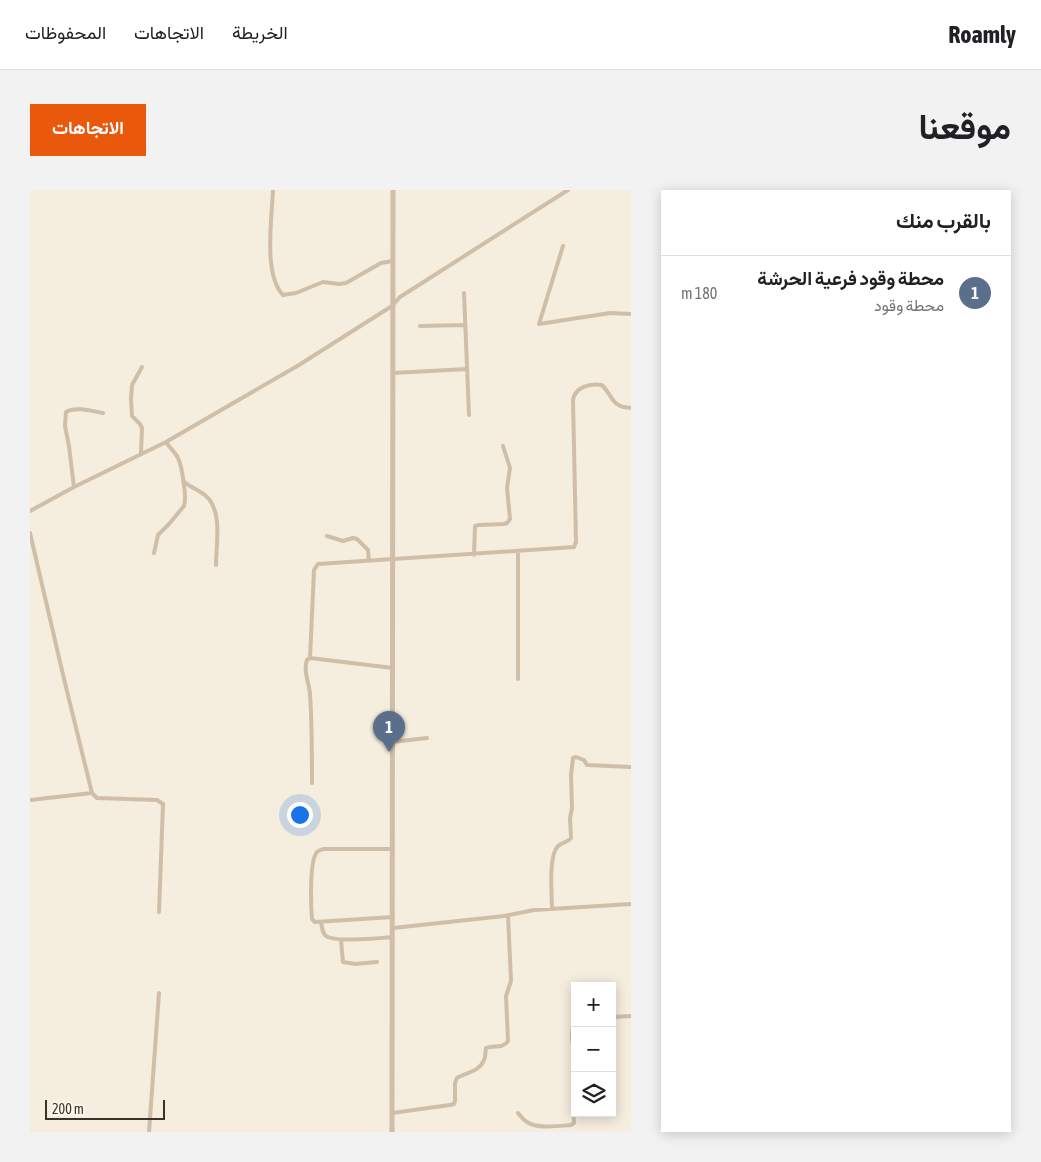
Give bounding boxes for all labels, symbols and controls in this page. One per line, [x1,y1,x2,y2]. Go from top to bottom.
text: Roamly [948,21,1016,48]
text: المحفوظات [25,22,106,43]
text: الاتجاهات [134,22,204,43]
text: الخريطة [232,22,288,43]
button: الاتجاهات [30,104,146,156]
text: موقعنا [918,106,1011,146]
text: بالقرب منك [896,208,991,232]
text: محطة وقود فرعية الحرشة [757,267,944,289]
text: 180 m [681,284,717,302]
text: 1 [971,284,979,302]
text: محطة وقود [874,296,944,314]
pin: 1 [373,711,405,752]
your location [287,802,313,828]
map controls [571,982,616,1117]
button: + [571,982,616,1027]
button: − [571,1027,616,1072]
button: layers [571,1072,616,1117]
scale bar [45,1097,165,1120]
text: 200 m [52,1101,84,1117]

